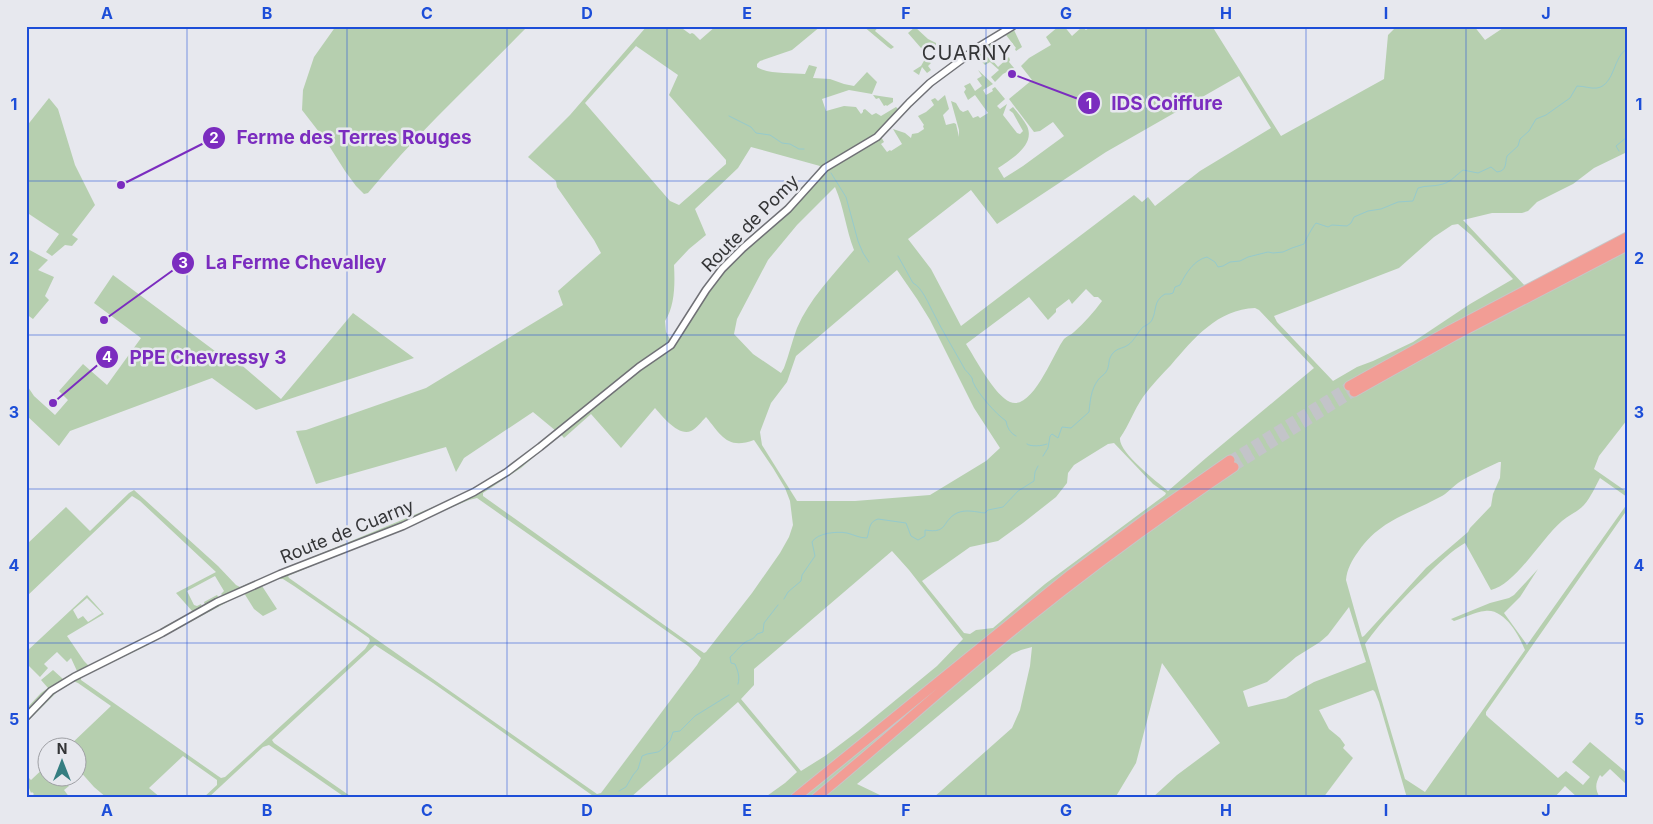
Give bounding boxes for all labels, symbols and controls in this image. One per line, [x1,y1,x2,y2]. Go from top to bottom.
text: A [101,3,113,23]
text: B [262,3,272,23]
text: C [421,3,433,23]
text: D [581,3,593,23]
text: E [742,3,752,23]
text: F [901,3,911,23]
text: G [1060,3,1072,23]
text: H [1220,3,1232,23]
text: I [1384,3,1388,23]
text: J [1541,3,1551,23]
district label: CUARNY [922,41,1012,65]
callout: IDS Coiffure [1076,86,1233,120]
text: IDS Coiffure [1111,92,1223,115]
text: 1 [11,94,17,114]
text: 1 [1086,94,1092,113]
text: 1 [1636,94,1642,114]
callout: Ferme des Terres Rouges [202,121,482,155]
text: Ferme des Terres Rouges [236,126,472,149]
text: 2 [209,128,219,147]
street label: Route de Pomy [697,170,803,276]
callout: La Ferme Chevalley [170,246,396,280]
text: 2 [9,248,19,268]
text: 2 [1634,248,1644,268]
text: La Ferme Chevalley [205,251,387,274]
text: 3 [178,253,188,272]
callout: PPE Chevressy 3 [95,340,297,374]
text: PPE Chevressy 3 [130,346,287,369]
text: 4 [102,347,112,366]
text: 3 [9,402,19,422]
text: 3 [1634,402,1644,422]
street label: Route de Cuarny [277,495,417,567]
text: 4 [9,555,20,575]
text: 4 [1634,555,1645,575]
text: 5 [9,709,19,729]
text: 5 [1634,709,1644,729]
north arrow [38,736,88,786]
text: N [57,740,67,757]
text: A [101,800,113,820]
text: B [262,800,272,820]
text: C [421,800,433,820]
text: D [581,800,593,820]
text: E [742,800,752,820]
text: F [901,800,911,820]
text: G [1060,800,1072,820]
text: H [1220,800,1232,820]
text: I [1384,800,1388,820]
text: J [1541,800,1551,820]

